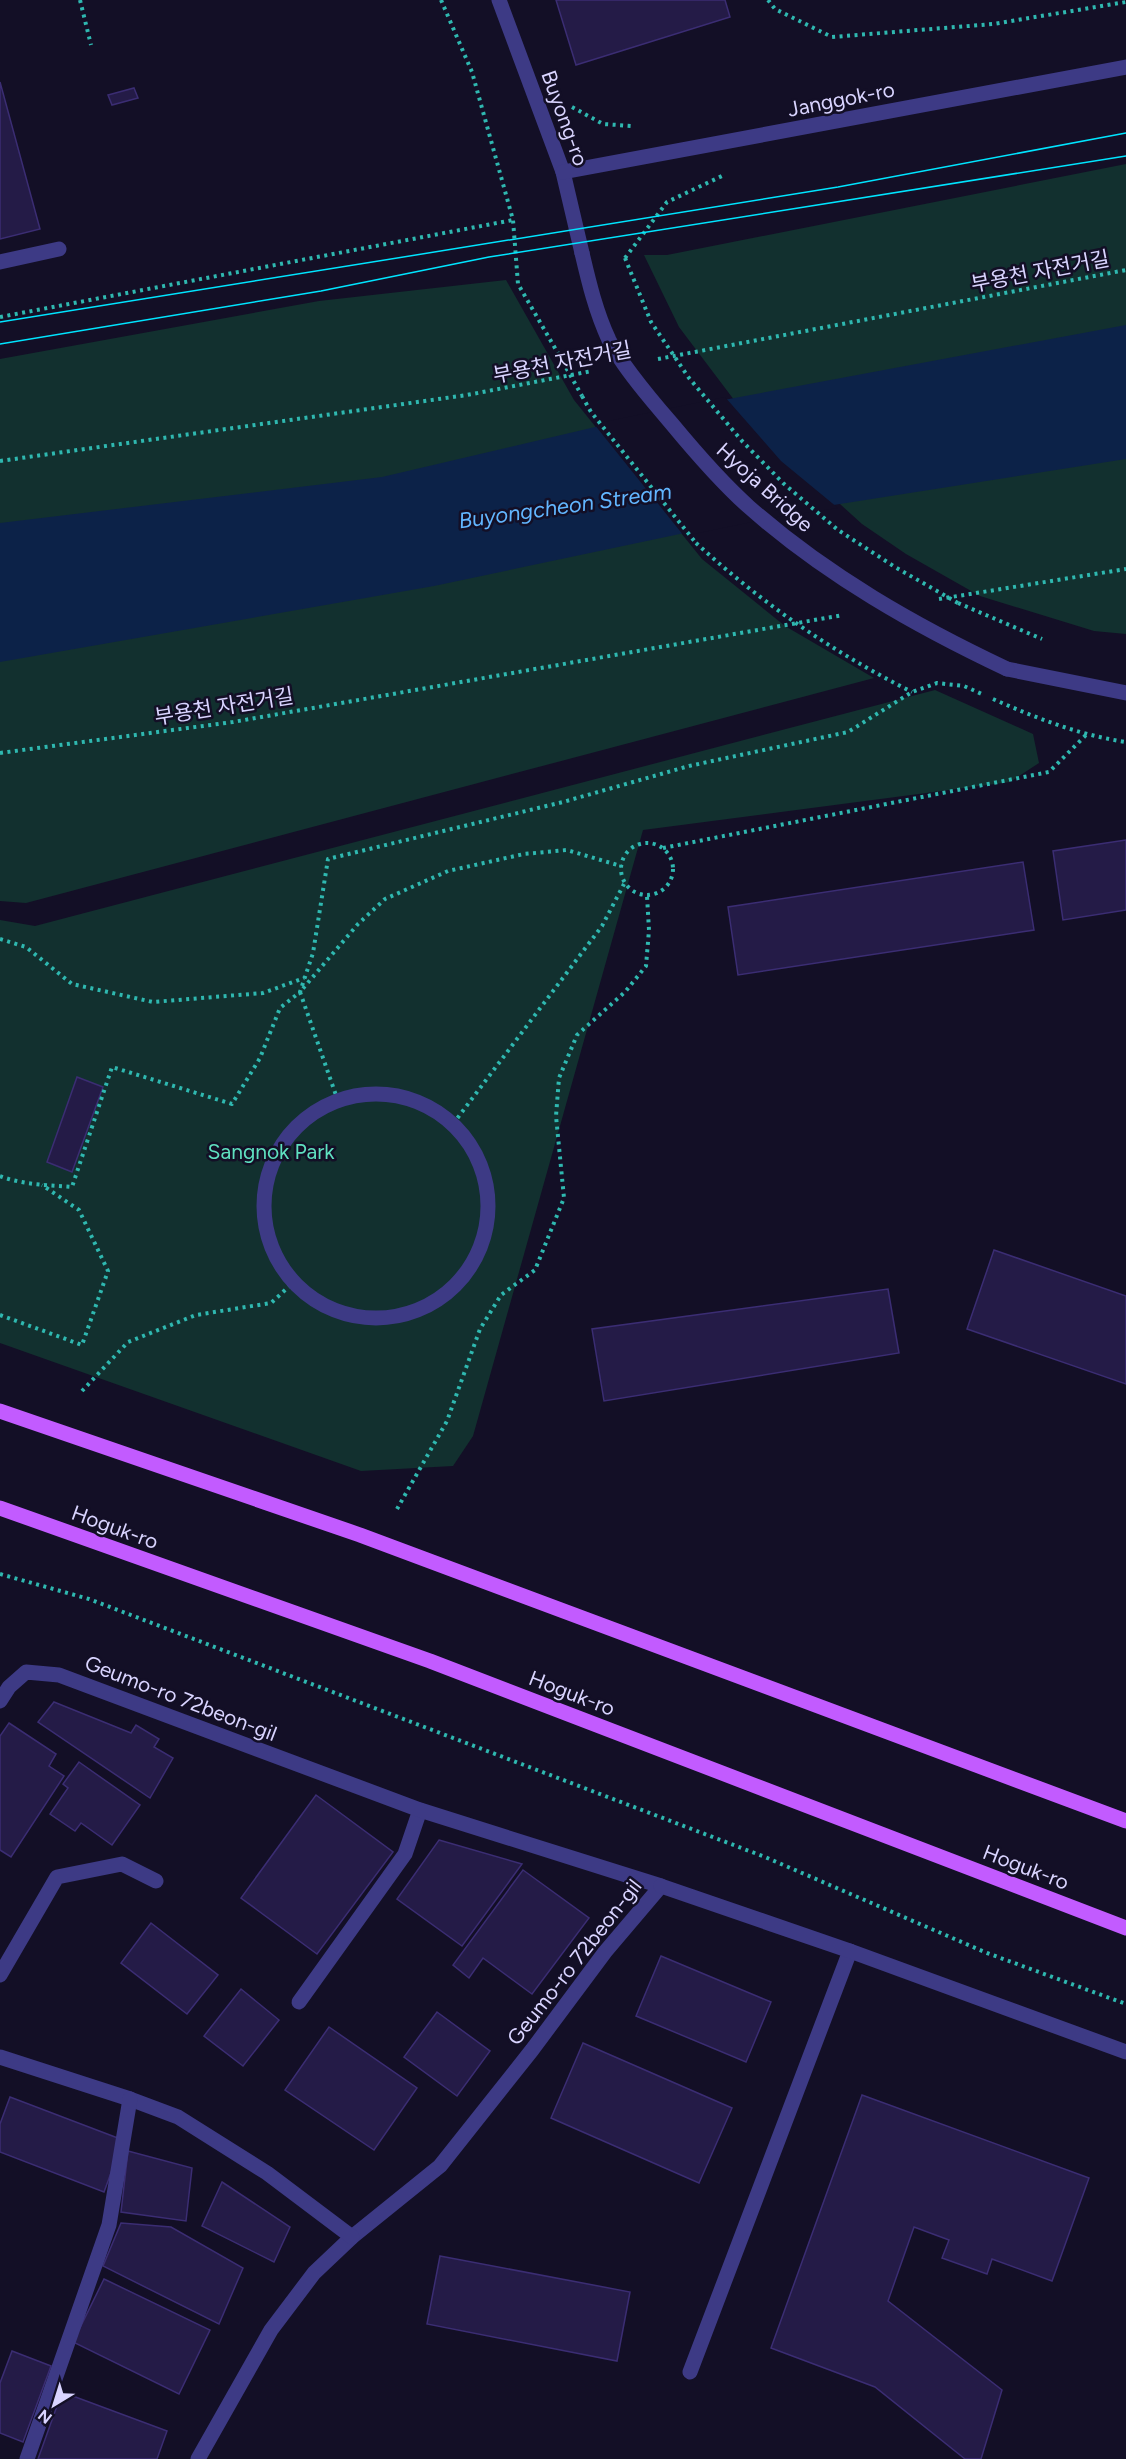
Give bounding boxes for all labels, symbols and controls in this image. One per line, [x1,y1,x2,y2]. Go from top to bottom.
street label: Buyong-ro [536,67,594,169]
street label: Janggok-ro [785,76,897,122]
street label: 부용천 자전거길 [969,245,1111,297]
street label: 부용천 자전거길 [491,336,633,388]
street label: Hyoja Bridge [712,437,818,537]
water label: Buyongcheon Stream [457,478,674,534]
street label: 부용천 자전거길 [153,683,295,729]
park label: Sangnok Park [208,1139,335,1164]
street label: Hoguk-ro [68,1500,162,1554]
street label: Geumo-ro 72beon-gil [81,1650,281,1746]
street label: Hoguk-ro [525,1665,619,1721]
street label: Hoguk-ro [979,1839,1073,1895]
street label: Geumo-ro 72beon-gil [501,1874,647,2050]
north arrow [24,2375,84,2435]
text: N [34,2405,56,2428]

